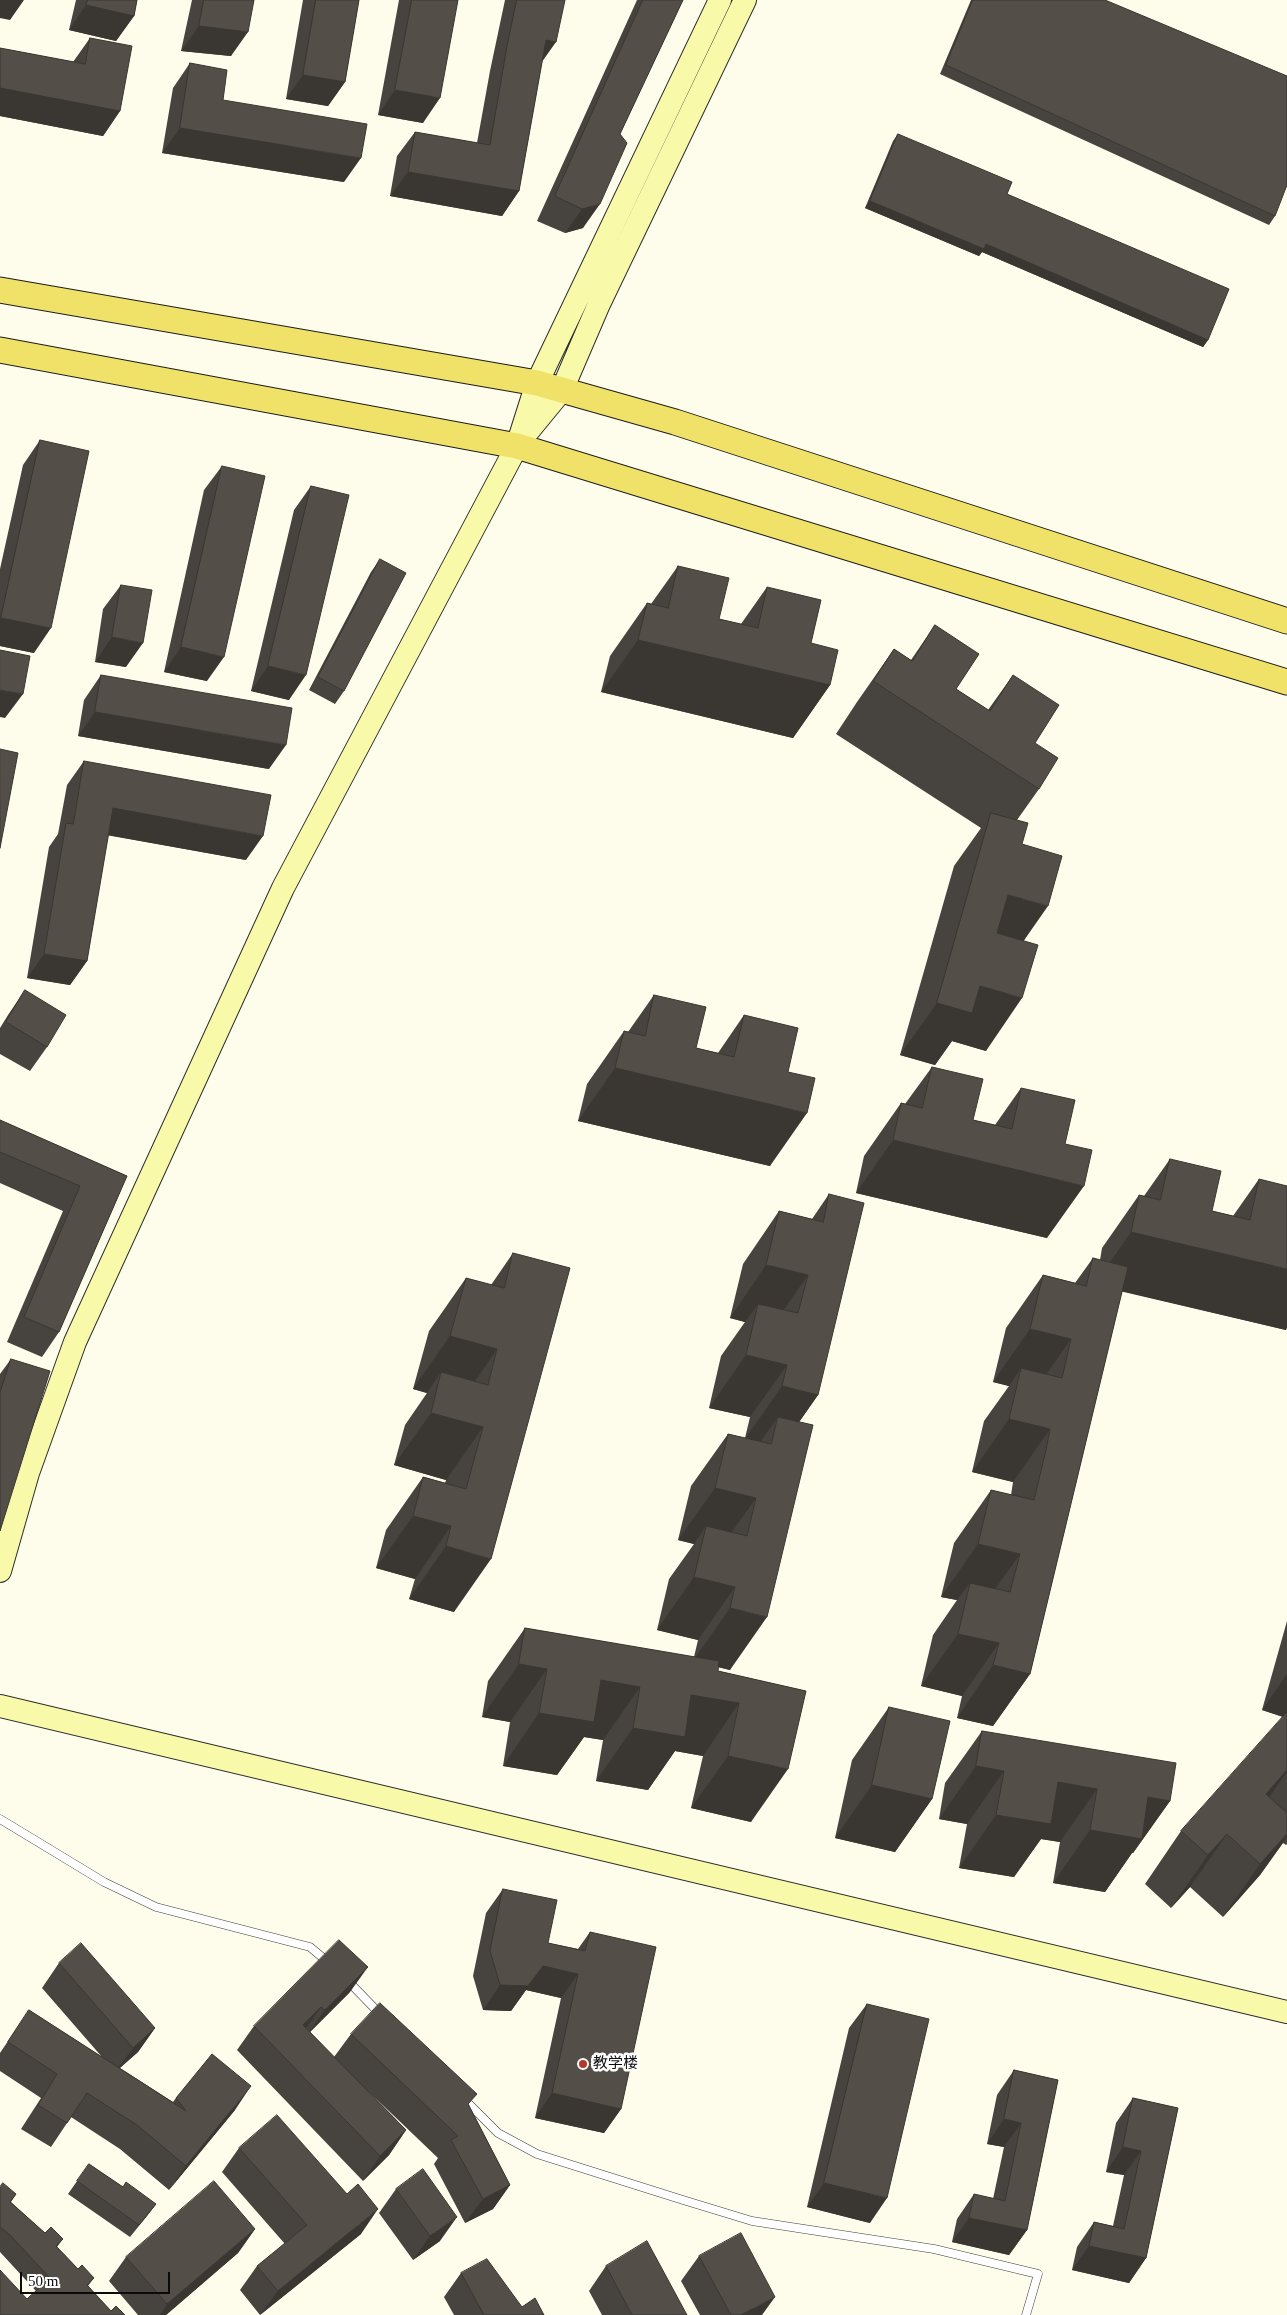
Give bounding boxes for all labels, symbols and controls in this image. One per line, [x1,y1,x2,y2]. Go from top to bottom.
place label: 教学楼 [593,2055,638,2073]
marker: 教学楼 [577,2058,589,2070]
scale bar [22,2262,172,2294]
text: 50 m [28,2273,58,2289]

